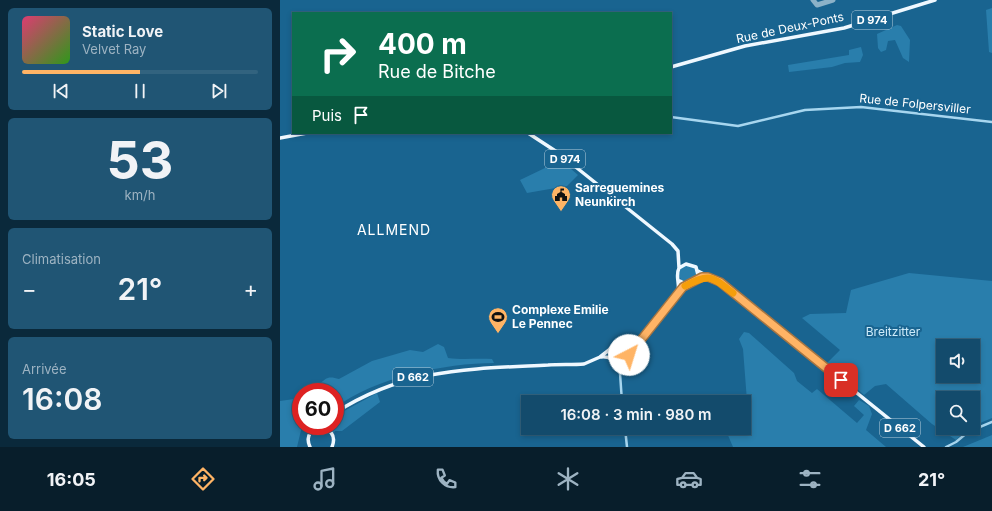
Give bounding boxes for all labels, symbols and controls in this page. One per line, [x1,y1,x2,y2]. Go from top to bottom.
street label: Rue de Deux-Ponts [735,9,845,46]
road number: D 974 [852,11,892,29]
text: Static Love [82,22,163,41]
text: 400 m [378,27,467,61]
icon: right [312,28,364,80]
text: Velvet Ray [82,41,146,57]
text: Rue de Bitche [378,61,496,82]
icon: previous [50,80,72,102]
icon: pause [129,80,151,102]
icon: next [208,80,230,102]
street label: Rue de Folpersviller [859,90,972,117]
icon: arrive [350,104,372,126]
text: Puis [312,106,342,125]
text: 53 [107,129,173,192]
road number: D 974 [545,150,585,168]
place label: Sarreguemines Neunkirch [575,180,665,209]
public building icon: Sarreguemines Neunkirch [550,184,572,212]
text: km/h [125,187,155,203]
district label: ALLMEND [357,221,431,238]
text: Climatisation [22,251,101,267]
text: 21° [117,271,163,307]
text: − [22,276,37,302]
text: + [243,276,258,302]
place label: Complexe Emilie Le Pennec [512,302,609,331]
sports icon: Complexe Emilie Le Pennec [487,306,509,334]
park label: Breitzitter [866,324,921,339]
position arrow [608,334,650,376]
map controls [936,339,980,435]
button: sound [936,339,980,383]
text: Arrivée [22,361,67,377]
pin [824,363,858,397]
road number: D 662 [393,368,433,386]
icon: arrive [830,369,852,391]
text: 16:08 [22,381,102,417]
speed limit sign: 60 [292,383,344,435]
button: search [936,391,980,435]
text: 16:08 · 3 min · 980 m [560,405,712,424]
road number: D 662 [880,419,920,437]
icon: directions [189,465,217,493]
icon: music [311,465,339,493]
icon: phone [432,465,460,493]
icon: climate [554,465,582,493]
icon: car [675,465,703,493]
icon: filters [796,465,824,493]
text: 16:05 [47,469,96,490]
text: 21° [918,469,945,490]

